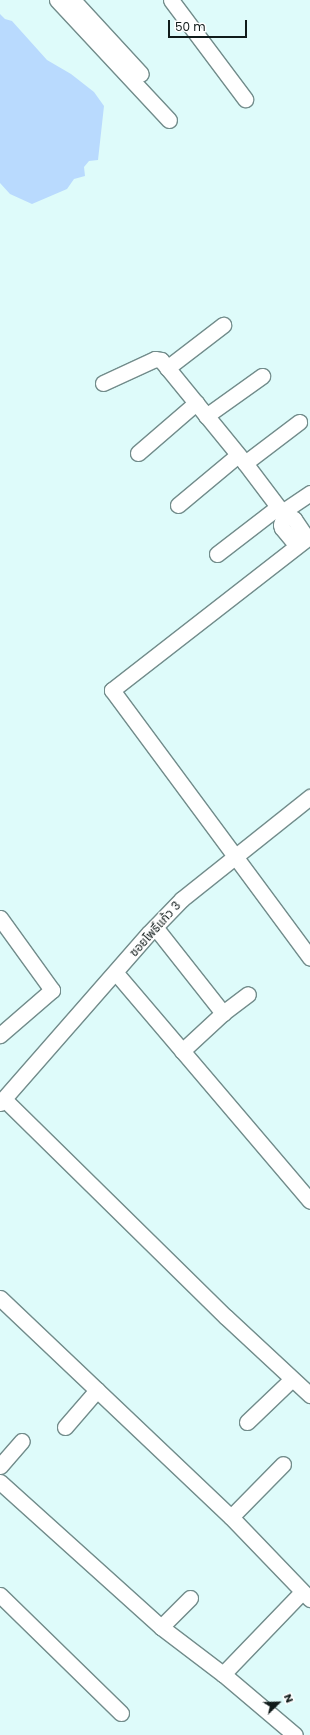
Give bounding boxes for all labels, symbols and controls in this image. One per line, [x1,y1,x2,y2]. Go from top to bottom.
scale bar [170,12,249,38]
text: 50 m [175,18,206,35]
street label: ซอยโพธิ์แก้ว 3 [126,898,184,960]
north arrow [258,1683,298,1723]
text: N [280,1691,298,1705]

